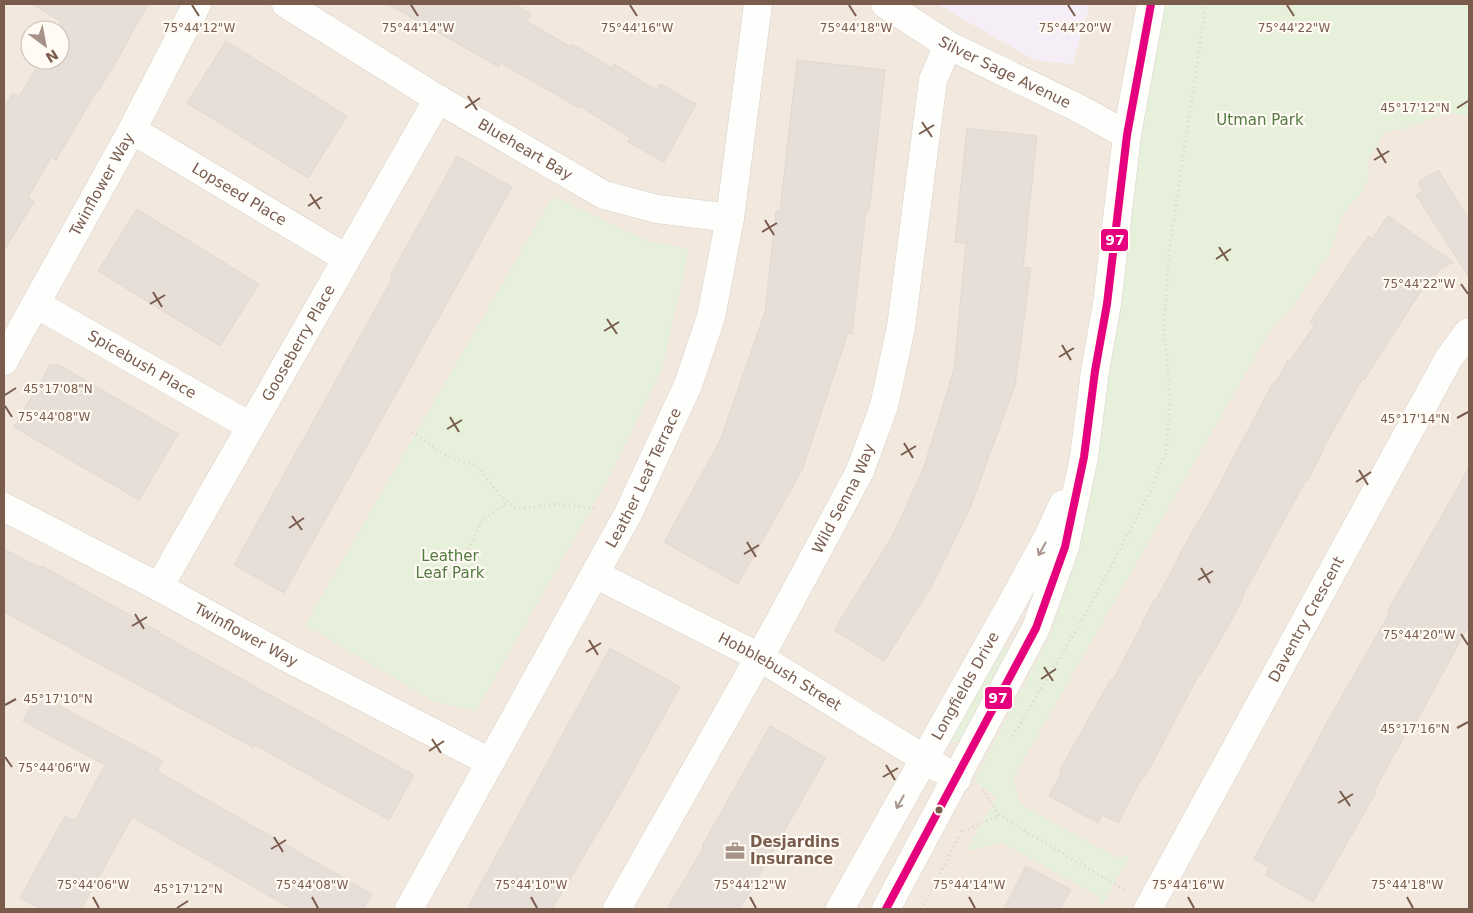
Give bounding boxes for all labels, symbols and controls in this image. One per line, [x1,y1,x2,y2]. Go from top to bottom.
north arrow [20,20,70,70]
text: 75°44'12"W [163,21,235,35]
text: 75°44'14"W [382,21,454,35]
text: 75°44'16"W [601,21,673,35]
text: 75°44'18"W [820,21,892,35]
text: 75°44'20"W [1039,21,1111,35]
text: 75°44'22"W [1258,21,1330,35]
street label: Silver Sage Avenue [935,32,1074,112]
text: N [43,46,61,66]
text: 45°17'12"N [1380,101,1450,115]
park label: Utman Park [1216,111,1304,129]
street label: Blueheart Bay [475,115,576,184]
street label: Twinflower Way [66,129,138,240]
street label: Lopseed Place [189,159,290,229]
line badge: 97 [1100,228,1129,252]
text: 97 [1105,232,1125,248]
text: 75°44'22"W [1383,277,1455,291]
street label: Gooseberry Place [258,282,339,405]
street label: Spicebush Place [85,326,199,402]
text: 45°17'08"N [23,382,93,396]
street label: Leather Leaf Terrace [602,405,685,551]
text: 75°44'08"W [18,410,90,424]
text: 45°17'14"N [1380,412,1450,426]
street label: Wild Senna Way [808,441,878,557]
one-way arrow [1036,541,1046,555]
park label: Leather Leaf Park [416,547,485,582]
street label: Daventry Crescent [1265,553,1348,685]
street label: Twinflower Way [190,599,301,671]
street label: Longfields Drive [928,628,1003,743]
text: 75°44'20"W [1383,628,1455,642]
street label: Hobblebush Street [715,629,845,715]
line badge: 97 [984,686,1013,710]
text: 97 [988,690,1008,706]
text: 45°17'10"N [23,692,93,706]
text: 45°17'16"N [1380,722,1450,736]
text: 75°44'06"W [18,761,90,775]
one-way arrow [895,794,905,808]
unlabelled marker [934,805,944,815]
place label: Desjardins Insurance [750,833,840,868]
office icon: Desjardins Insurance [724,840,746,862]
text: 75°44'06"W [57,878,129,892]
text: 75°44'08"W [276,878,348,892]
text: 75°44'10"W [495,878,567,892]
text: 75°44'12"W [714,878,786,892]
text: 75°44'14"W [933,878,1005,892]
text: 75°44'16"W [1152,878,1224,892]
text: 75°44'18"W [1371,878,1443,892]
text: 45°17'12"N [153,882,223,896]

